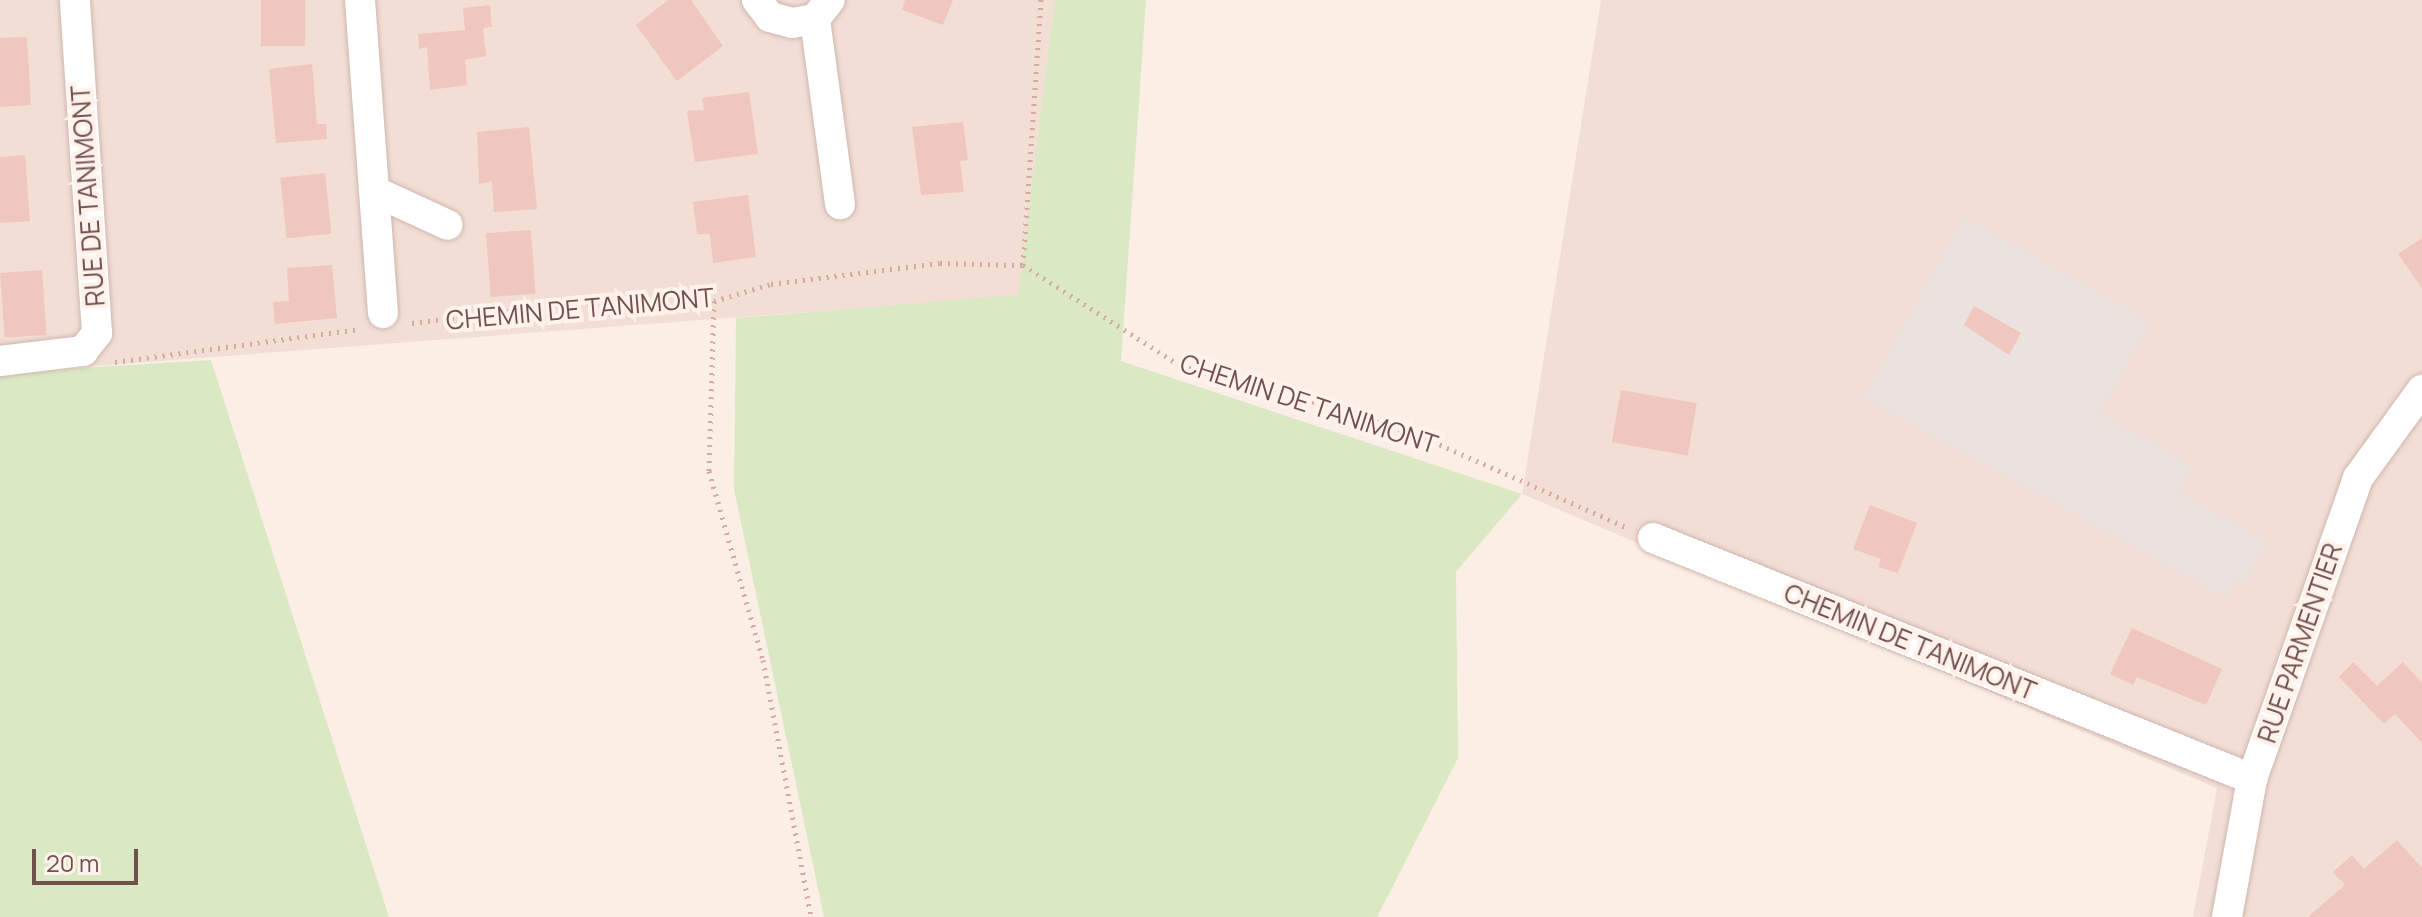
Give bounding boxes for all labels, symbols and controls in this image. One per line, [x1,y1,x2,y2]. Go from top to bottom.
street label: RUE DE TANIMONT [65,84,111,308]
street label: CHEMIN DE TANIMONT [445,282,715,336]
street label: CHEMIN DE TANIMONT [1176,348,1442,460]
street label: RUE PARMENTIER [2251,539,2349,747]
street label: CHEMIN DE TANIMONT [1779,577,2041,707]
scale bar [36,833,142,883]
text: 20 m [46,846,99,879]

